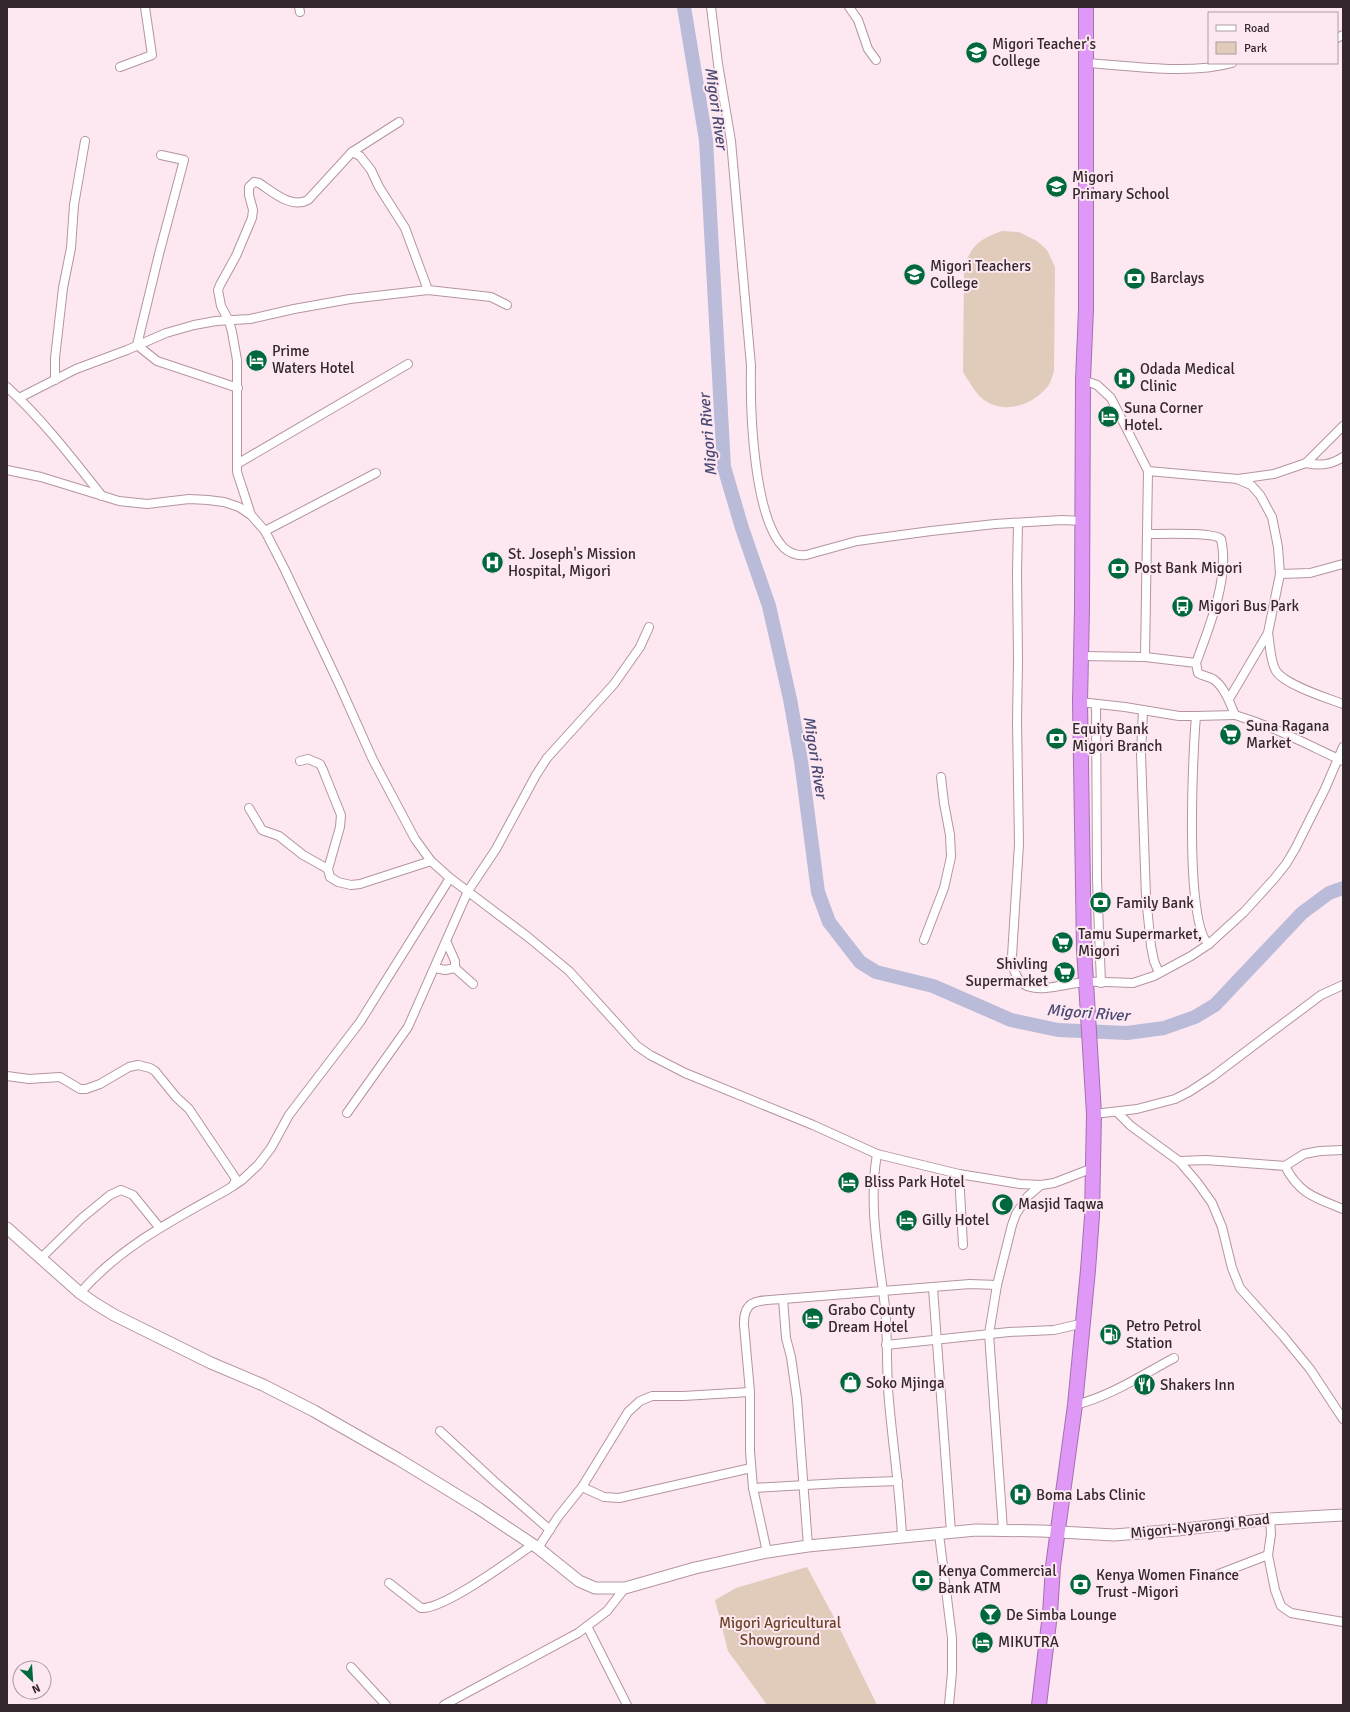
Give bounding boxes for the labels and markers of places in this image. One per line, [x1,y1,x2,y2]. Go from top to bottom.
place label: Migori Teacher's College [992,35,1097,70]
school or university icon: Migori Teacher's College [963,40,989,66]
place label: Migori Primary School [1072,168,1169,203]
school or university icon: Migori Primary School [1044,173,1070,199]
place label: Migori Teachers College [930,257,1031,292]
school or university icon: Migori Teachers College [901,262,927,288]
bank icon: Barclays [1122,265,1148,291]
place label: Barclays [1150,269,1205,287]
place label: Prime Waters Hotel [272,342,354,377]
hotel icon: Prime Waters Hotel [244,347,270,373]
place label: Odada Medical Clinic [1140,360,1235,395]
hospital icon: Odada Medical Clinic [1111,365,1137,391]
place label: Suna Corner Hotel. [1124,399,1204,434]
hotel icon: Suna Corner Hotel. [1095,404,1121,430]
place label: St. Joseph's Mission Hospital, Migori [508,545,636,580]
hospital icon: St. Joseph's Mission Hospital, Migori [480,550,506,576]
bank icon: Post Bank Migori [1105,555,1131,581]
place label: Post Bank Migori [1134,559,1242,577]
bus stop icon: Migori Bus Park [1169,593,1195,619]
place label: Migori Bus Park [1198,597,1299,615]
place label: Suna Ragana Market [1246,717,1329,752]
place label: Equity Bank Migori Branch [1072,720,1162,755]
supermarket icon: Suna Ragana Market [1218,722,1244,748]
bank icon: Equity Bank Migori Branch [1044,725,1070,751]
bank icon: Family Bank [1088,890,1114,916]
place label: Family Bank [1116,894,1194,912]
place label: Tamu Supermarket, Migori [1078,925,1202,960]
supermarket icon: Tamu Supermarket, Migori [1050,930,1076,956]
place label: Shivling Supermarket [965,955,1048,990]
supermarket icon: Shivling Supermarket [1051,960,1077,986]
hotel icon: Bliss Park Hotel [835,1169,861,1195]
place label: Bliss Park Hotel [864,1173,965,1191]
mosque icon: Masjid Taqwa [990,1191,1016,1217]
place label: Masjid Taqwa [1018,1195,1104,1213]
hotel icon: Gilly Hotel [894,1207,920,1233]
place label: Gilly Hotel [922,1211,989,1229]
place label: Grabo County Dream Hotel [828,1301,915,1336]
hotel icon: Grabo County Dream Hotel [800,1306,826,1332]
place label: Petro Petrol Station [1126,1317,1201,1352]
fuel station icon: Petro Petrol Station [1097,1322,1123,1348]
shop icon: Soko Mjinga [837,1370,863,1396]
restaurant icon: Shakers Inn [1132,1372,1158,1398]
place label: Soko Mjinga [866,1374,945,1392]
place label: Shakers Inn [1160,1376,1235,1394]
hospital icon: Boma Labs Clinic [1008,1482,1034,1508]
place label: Boma Labs Clinic [1036,1486,1146,1504]
place label: Kenya Commercial Bank ATM [938,1562,1057,1597]
place label: Kenya Women Finance Trust -Migori [1096,1566,1239,1601]
bank icon: Kenya Commercial Bank ATM [909,1567,935,1593]
bank icon: Kenya Women Finance Trust -Migori [1068,1571,1094,1597]
bar icon: De Simba Lounge [978,1602,1004,1628]
place label: De Simba Lounge [1006,1606,1117,1624]
hotel icon: MIKUTRA [970,1629,996,1655]
place label: MIKUTRA [998,1633,1059,1651]

